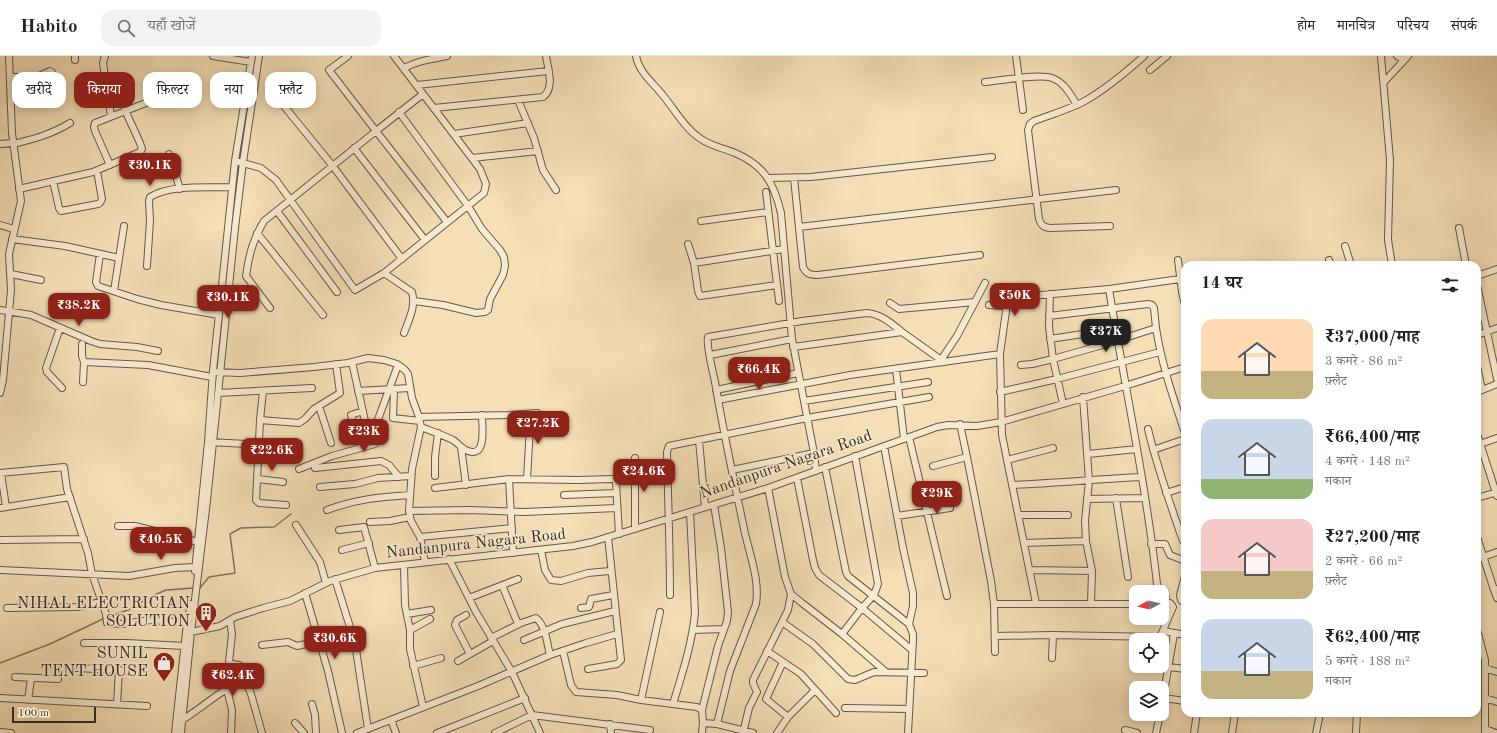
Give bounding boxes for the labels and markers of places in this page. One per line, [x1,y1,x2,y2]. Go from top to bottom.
pin: ₹30.1K [117,153,183,187]
pin: ₹50K [991,283,1039,317]
pin: ₹30.1K [195,285,261,319]
pin: ₹38.2K [46,293,112,327]
pin: ₹37K [1082,319,1130,353]
pin: ₹66.4K [726,357,792,391]
pin: ₹27.2K [505,411,571,445]
pin: ₹23K [340,419,388,453]
pin: ₹22.6K [239,438,305,472]
pin: ₹24.6K [611,459,677,493]
pin: ₹29K [913,481,961,515]
pin: ₹40.5K [128,527,194,561]
place label: NIHAL ELECTRICIAN SOLUTION [17,596,190,630]
building icon: NIHAL ELECTRICIAN SOLUTION [193,600,219,633]
pin: ₹30.6K [302,626,368,660]
place label: SUNIL TENT HOUSE [41,646,148,680]
shop icon: SUNIL TENT HOUSE [151,650,177,683]
pin: ₹62.4K [200,663,266,697]

